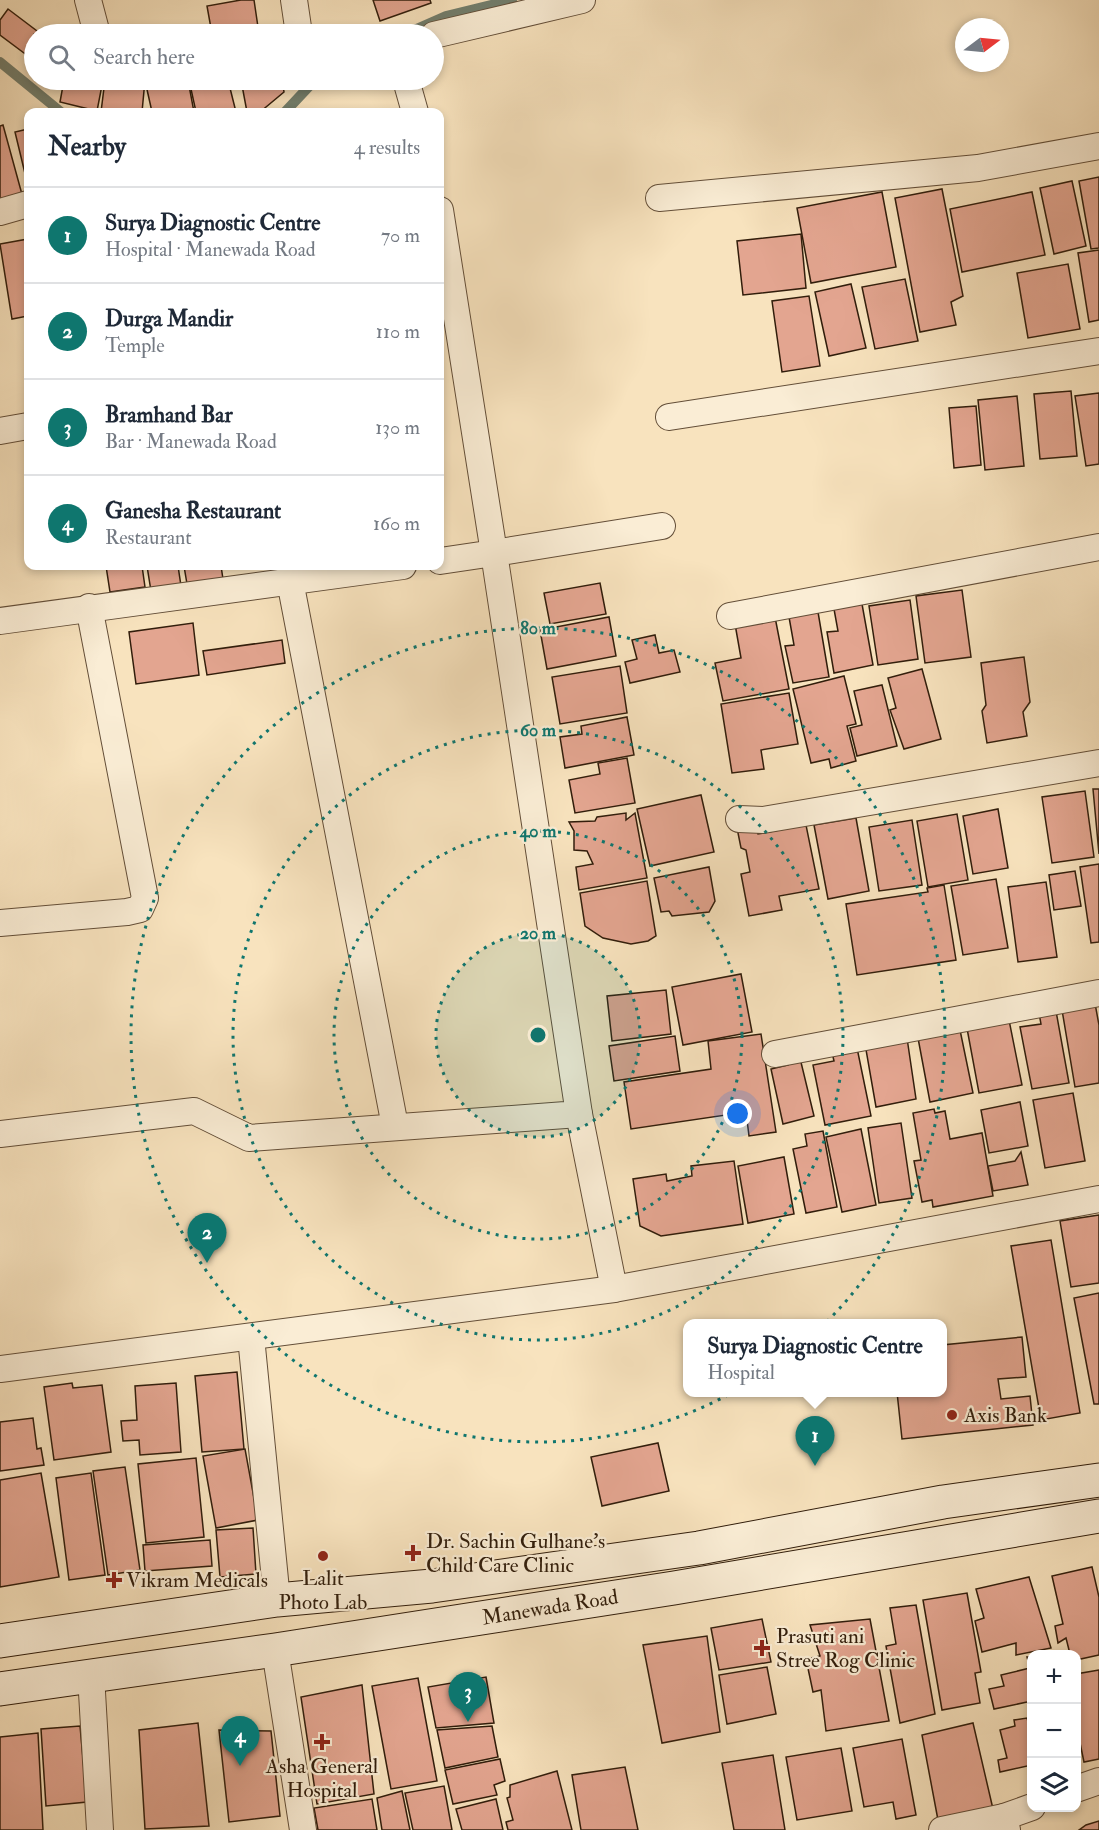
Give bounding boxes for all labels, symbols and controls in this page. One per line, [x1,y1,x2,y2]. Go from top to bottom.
north arrow [955,18,1009,72]
search box [24,24,444,90]
icon: search [45,41,78,74]
text: Search here [93,43,195,71]
text: Nearby [48,131,126,163]
text: 4 results [354,135,420,160]
text: Surya Diagnostic Centre [105,209,320,237]
text: 1 [64,223,71,248]
text: 70 m [381,223,420,248]
text: Hospital · Manewada Road [105,237,316,262]
text: Durga Mandir [105,305,233,333]
text: 2 [62,319,73,344]
text: 110 m [376,319,420,344]
text: Temple [105,333,165,358]
text: Bramhand Bar [105,401,233,429]
text: 3 [64,415,71,440]
text: 130 m [375,415,420,440]
text: Bar · Manewada Road [105,429,277,454]
text: Ganesha Restaurant [105,497,281,525]
text: 4 [62,511,73,536]
text: 160 m [373,511,420,536]
text: Restaurant [105,525,192,550]
text: 80 m [520,617,557,640]
text: 60 m [520,719,557,742]
text: 40 m [519,820,557,843]
text: 20 m [520,922,557,945]
centre of rings [528,1025,548,1045]
your location [723,1099,752,1128]
pin: 2 [188,1214,226,1263]
popup [683,1319,947,1397]
text: Surya Diagnostic Centre [707,1332,923,1360]
text: Hospital [707,1360,775,1385]
place label: Axis Bank [963,1402,1047,1429]
marker: Axis Bank [945,1408,959,1422]
pin: 1 [796,1416,834,1466]
place label: Dr. Sachin Gulhane's Child Care Clinic [426,1528,605,1579]
marker: Dr. Sachin Gulhane's Child Care Clinic [404,1544,422,1562]
marker: Lalit Photo Lab [316,1549,330,1563]
place label: Lalit Photo Lab [279,1565,367,1616]
place label: Vikram Medicals [126,1567,268,1594]
marker: Vikram Medicals [107,1573,121,1587]
street label: Manewada Road [480,1583,621,1632]
place label: Prasuti ani Stree Rog Clinic [776,1623,916,1674]
marker: Prasuti ani Stree Rog Clinic [753,1639,771,1657]
map controls [1027,1650,1081,1812]
button: + [1027,1650,1081,1704]
pin: 3 [448,1672,488,1722]
button: − [1027,1704,1081,1758]
pin: 4 [220,1716,260,1766]
marker: Asha General Hospital [313,1733,331,1751]
place label: Asha General Hospital [265,1753,379,1804]
button: layers [1027,1758,1081,1812]

